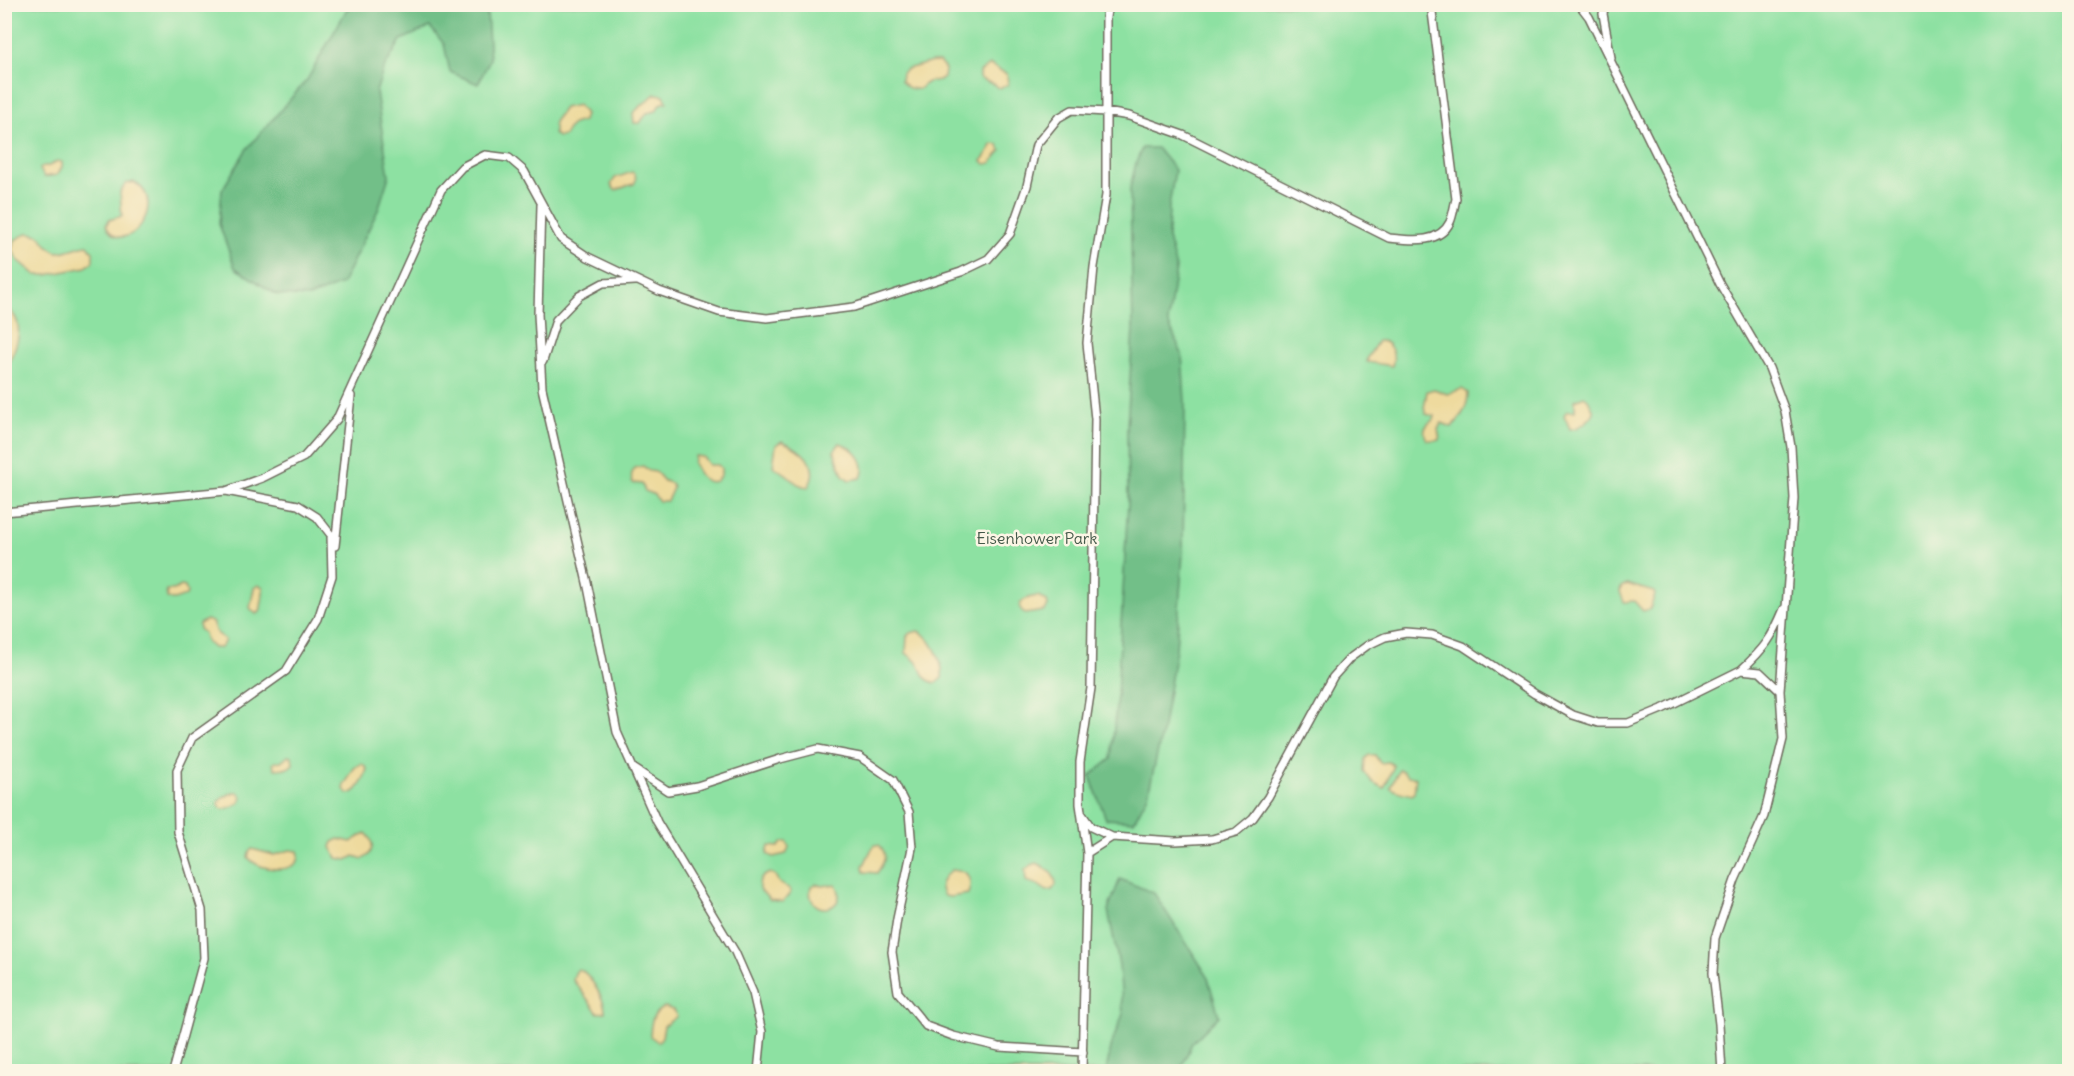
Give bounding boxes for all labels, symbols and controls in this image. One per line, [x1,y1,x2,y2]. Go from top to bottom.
park label: Eisenhower Park [977,528,1097,548]

